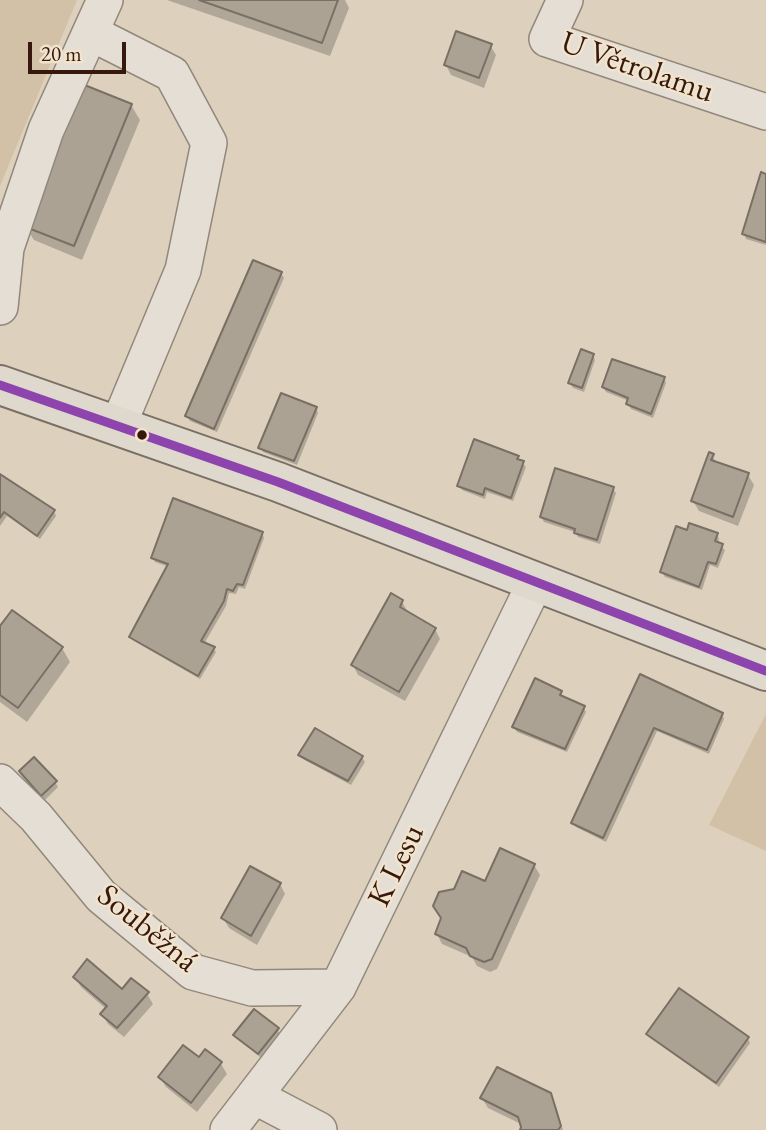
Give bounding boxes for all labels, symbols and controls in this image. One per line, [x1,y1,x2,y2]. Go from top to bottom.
street label: U Větrolamu [556,24,718,112]
scale bar [32,28,130,72]
text: 20 m [41,40,82,67]
unlabelled marker [135,428,149,442]
street label: K Lesu [361,819,433,913]
street label: Souběžná [89,877,205,981]

